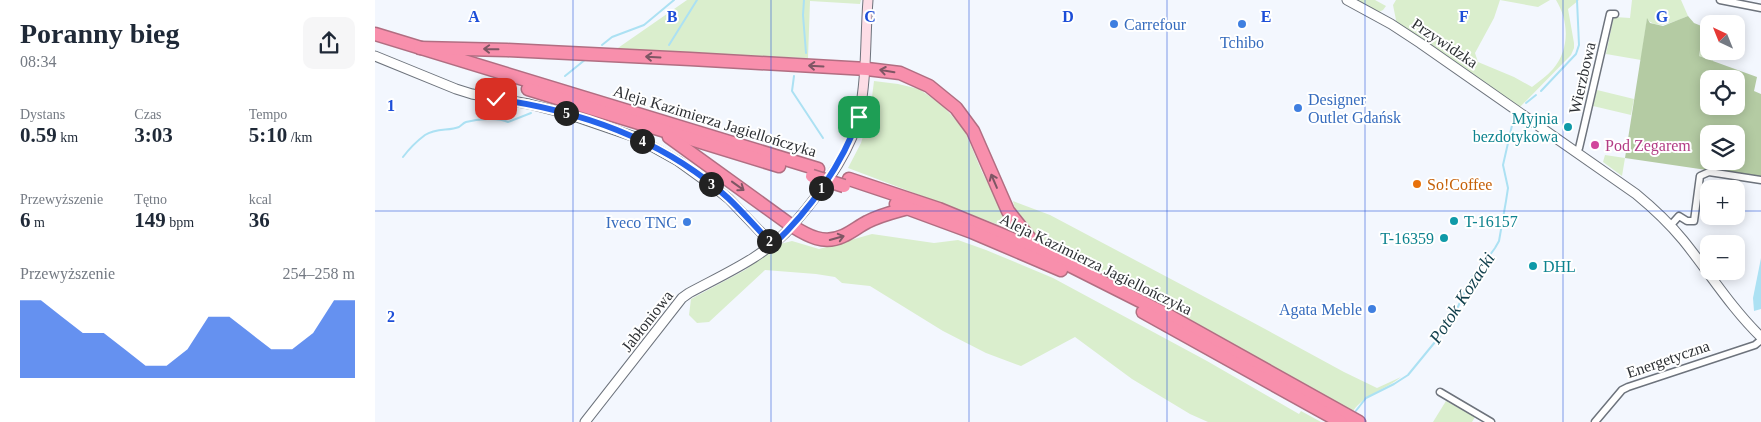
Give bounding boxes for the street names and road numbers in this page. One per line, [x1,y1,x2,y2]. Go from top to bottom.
street label: Przywidzka [1408,15,1481,72]
street label: Wierzbowa [1565,40,1599,116]
street label: Aleja Kazimierza Jagiellończyka [611,82,819,161]
street label: Aleja Kazimierza Jagiellończyka [997,210,1195,319]
street label: Jabłoniowa [618,287,676,355]
street label: Energetyczna [1624,337,1712,382]

